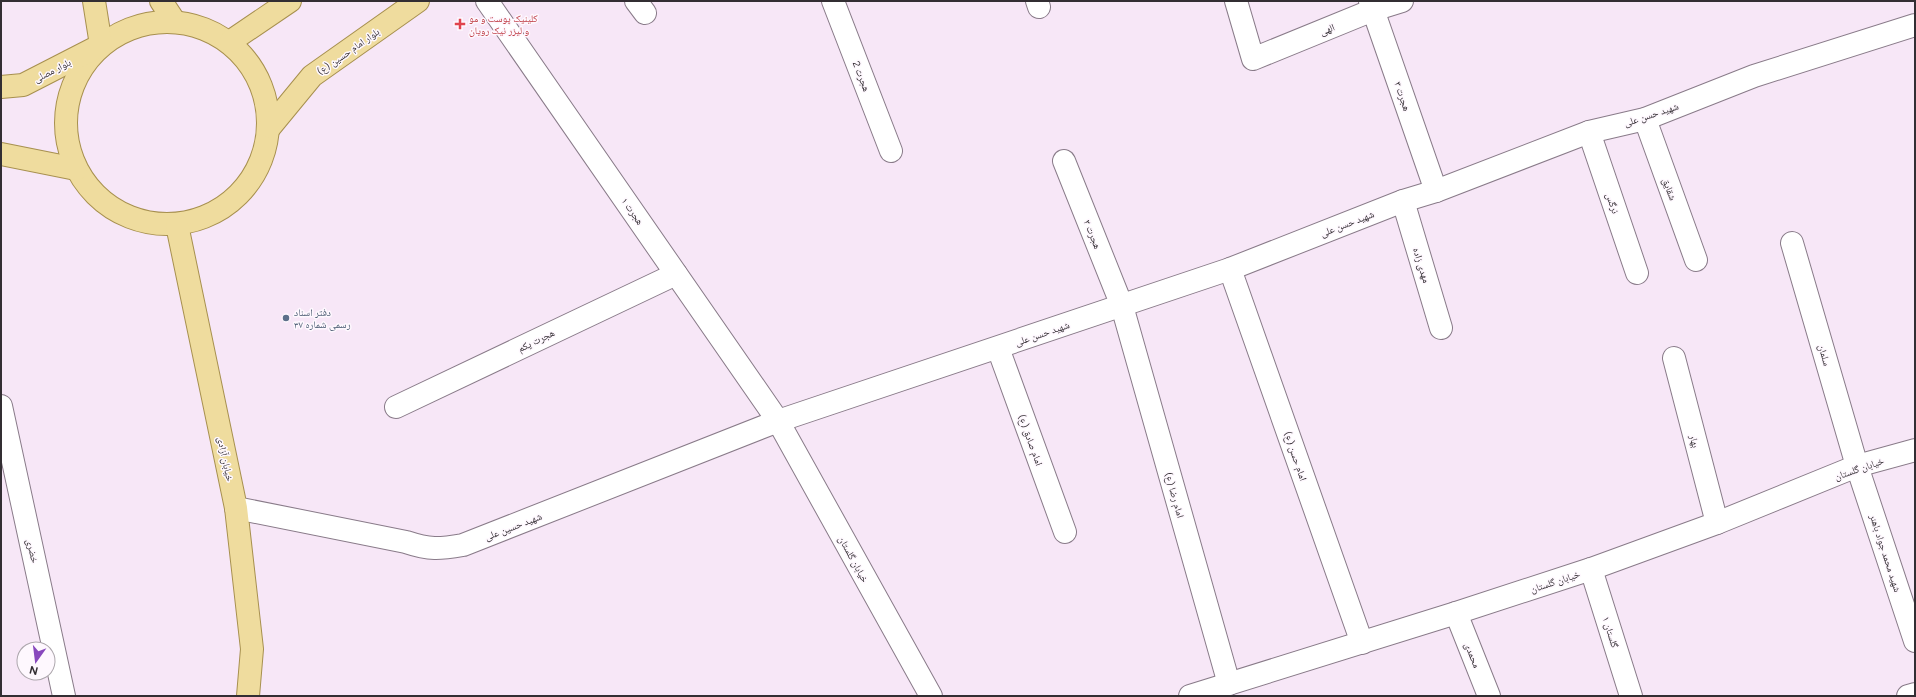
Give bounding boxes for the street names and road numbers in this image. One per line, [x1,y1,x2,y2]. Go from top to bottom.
street label: الهی [1318,21,1337,38]
street label: بلوار امام حسین (ع) [314,25,383,79]
street label: بلوار مصلی [31,55,73,85]
street label: هجرت 2 [850,59,873,93]
street label: هجرت ۳ [1391,80,1414,113]
street label: شهید حسن علی [1622,99,1681,129]
street label: شقایق [1660,176,1680,203]
street label: نرگس [1603,191,1622,215]
street label: هجرت ۱ [619,195,647,228]
street label: شهید حسن علی [1318,207,1376,240]
street label: هجرت ۲ [1081,218,1104,251]
street label: مهدی زاده [1410,246,1433,285]
street label: شهید حسن علی [1013,318,1072,349]
street label: هجرت یکم [516,326,557,356]
street label: سلمان [1815,343,1834,368]
street label: امام صادق (ع) [1014,413,1046,468]
street label: امام حسن (ع) [1280,430,1310,483]
street label: بهار [1686,432,1703,449]
street label: خیابان آزادی [214,436,237,483]
street label: خیابان گلستان [1833,454,1886,483]
street label: امام رضا (ع) [1161,471,1187,520]
street label: شهید حسین علی [483,509,544,543]
street label: شهید محمد جواد باهنر [1866,512,1904,594]
street label: خیابان گلستان [835,534,872,585]
street label: خضری [23,538,42,565]
street label: خیابان گلستان [1529,567,1582,596]
street label: گلستان ۱ [1600,615,1622,650]
street label: محمدی [1462,641,1484,670]

